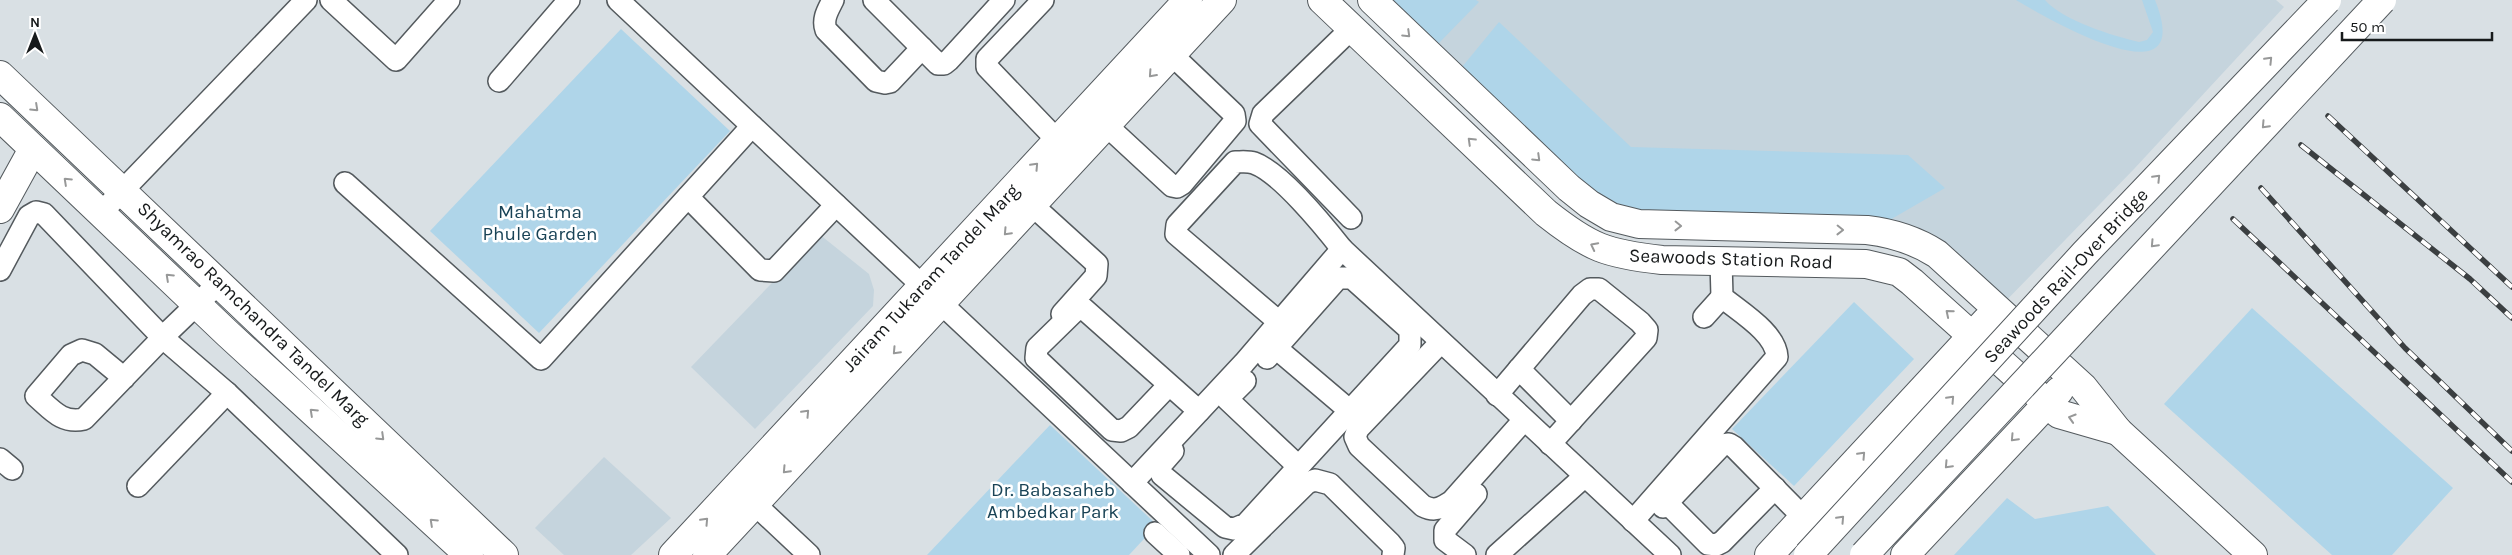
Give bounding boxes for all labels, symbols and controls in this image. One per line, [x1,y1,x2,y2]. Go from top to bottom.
north arrow [10,10,60,60]
scale bar [2342,10,2492,42]
text: N [30,14,40,31]
text: 50 m [2350,18,2385,36]
one-way arrow [1401,28,1410,37]
one-way arrow [2263,57,2272,66]
one-way arrow [1149,68,1158,77]
one-way arrow [30,102,39,111]
one-way arrow [2262,120,2271,129]
one-way arrow [1468,138,1477,147]
one-way arrow [1532,152,1541,161]
one-way arrow [1029,162,1038,171]
one-way arrow [2151,174,2160,183]
one-way arrow [64,178,73,187]
street label: Jairam Tukaram Tandel Marg [838,179,1024,376]
street label: Seawoods Rail-Over Bridge [1979,184,2153,368]
street label: Shyamrao Ramchandra Tandel Marg [133,197,373,431]
park label: Mahatma Phule Garden [482,201,598,245]
one-way arrow [1674,221,1682,231]
one-way arrow [1836,224,1844,235]
one-way arrow [1004,226,1013,235]
one-way arrow [2151,238,2160,247]
one-way arrow [1590,242,1599,252]
street label: Seawoods Station Road [1629,244,1833,274]
one-way arrow [166,274,175,283]
one-way arrow [1945,309,1954,318]
one-way arrow [893,346,902,355]
one-way arrow [1945,396,1954,405]
one-way arrow [310,409,319,418]
one-way arrow [800,409,809,418]
one-way arrow [2068,413,2076,423]
one-way arrow [376,431,385,440]
one-way arrow [2011,432,2020,441]
one-way arrow [1856,452,1865,461]
one-way arrow [1945,460,1954,469]
one-way arrow [783,465,792,474]
park label: Dr. Babasaheb Ambedkar Park [987,479,1119,523]
one-way arrow [1835,516,1844,525]
one-way arrow [699,518,708,527]
one-way arrow [430,519,439,528]

